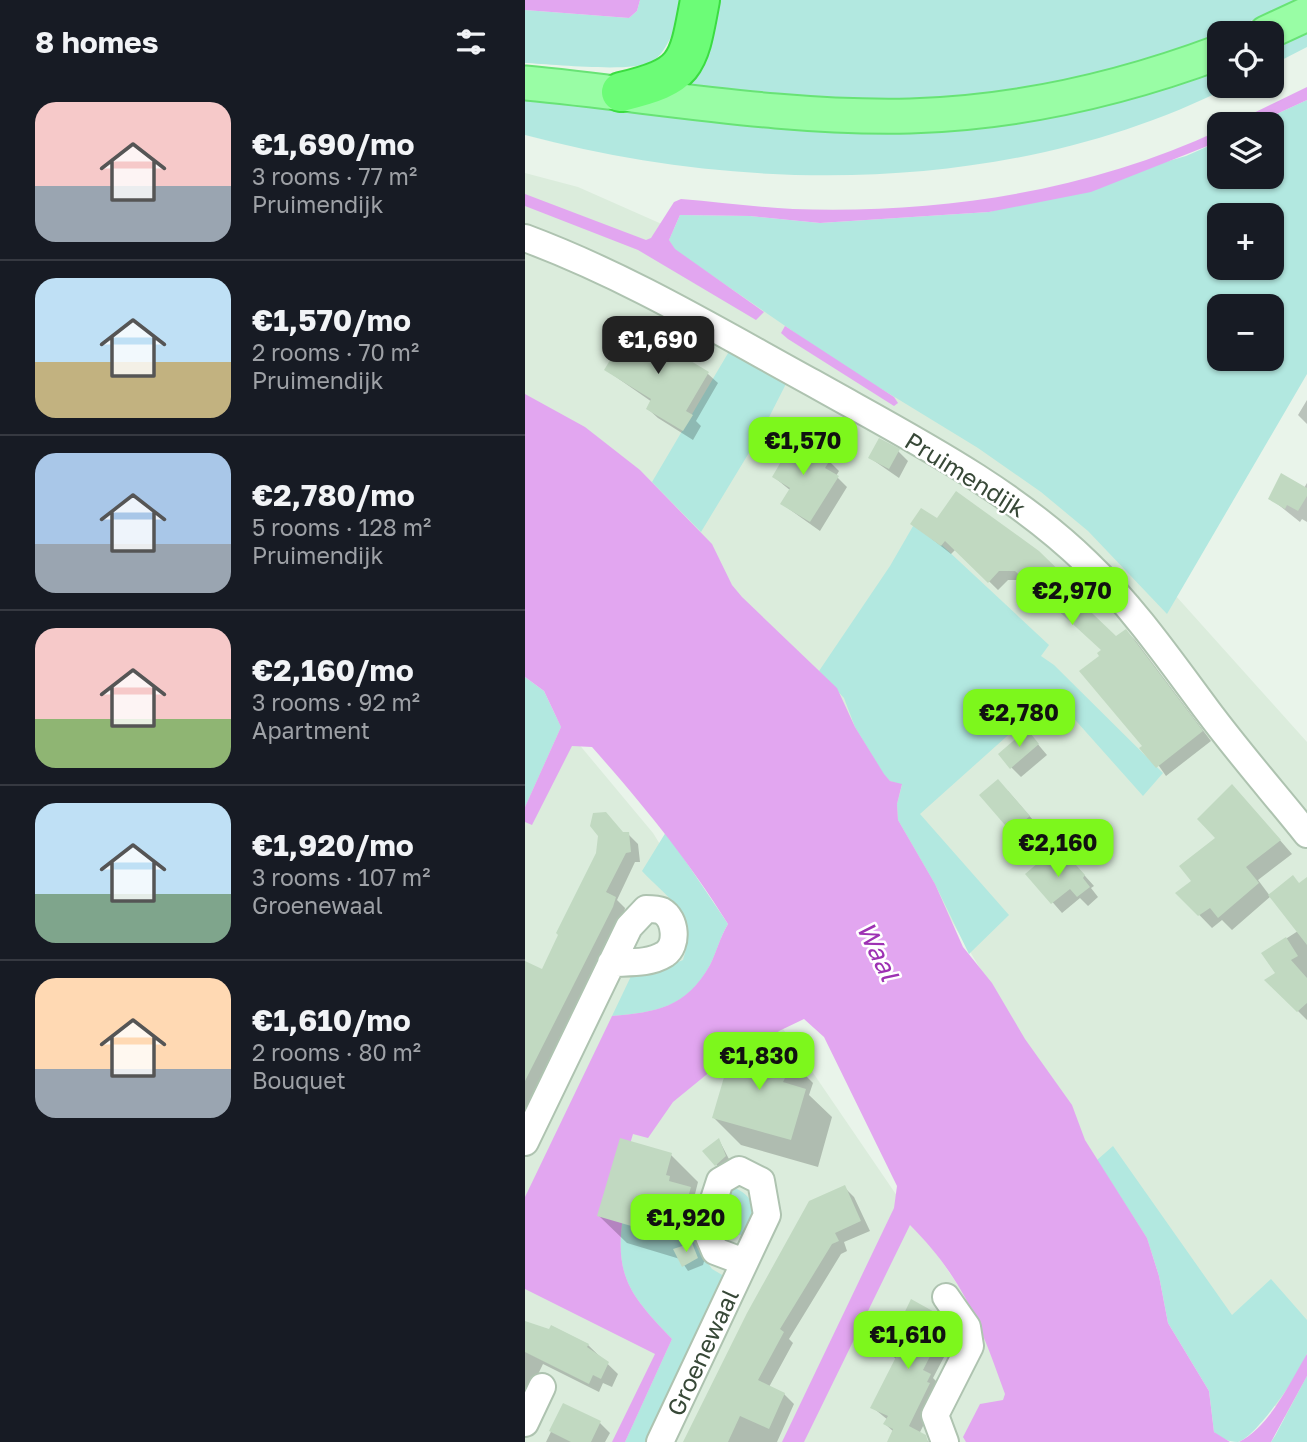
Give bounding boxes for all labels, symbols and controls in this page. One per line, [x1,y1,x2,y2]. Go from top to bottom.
map controls [1207,21,1284,371]
button: locate [1207,21,1284,98]
icon: filters [452,23,490,61]
text: 8 homes [35,24,159,60]
button: layers [1207,112,1284,189]
text: €1,690/mo [252,126,414,162]
icon: home [91,130,175,214]
text: 3 rooms · 77 m² [252,162,417,190]
text: Pruimendijk [252,190,383,218]
button: + [1207,203,1284,280]
button: − [1207,294,1284,371]
text: €1,570/mo [252,302,411,338]
icon: home [91,306,175,390]
pin: €1,690 [601,316,715,376]
text: €1,690 [618,325,698,353]
text: 2 rooms · 70 m² [252,338,419,366]
text: Pruimendijk [252,366,383,394]
pin: €1,570 [746,418,860,477]
street label: Pruimendijk [900,425,1032,523]
text: €1,570 [765,426,841,454]
text: €2,780/mo [252,477,415,513]
icon: home [91,481,175,565]
text: 5 rooms · 128 m² [252,513,431,541]
text: Pruimendijk [252,541,383,569]
pin: €2,970 [1015,568,1129,627]
text: €2,970 [1032,576,1112,604]
text: €2,160/mo [252,652,414,688]
icon: home [91,656,175,740]
text: 3 rooms · 92 m² [252,688,420,716]
pin: €2,780 [962,690,1076,749]
text: €2,780 [979,698,1059,726]
text: Apartment [252,716,370,744]
pin: €2,160 [1001,820,1115,879]
text: €1,920/mo [252,827,414,863]
text: €2,160 [1018,828,1098,856]
icon: home [91,831,175,915]
text: 3 rooms · 107 m² [252,863,430,891]
text: Groenewaal [252,891,383,919]
water label: Waal [851,917,906,987]
text: €1,610/mo [252,1002,411,1038]
icon: home [91,1006,175,1090]
pin: €1,830 [702,1032,816,1092]
text: 2 rooms · 80 m² [252,1038,421,1066]
text: €1,830 [719,1041,799,1069]
text: Bouquet [252,1066,346,1094]
pin: €1,920 [629,1194,743,1254]
text: €1,920 [646,1203,726,1231]
street label: Groenewaal [660,1284,744,1420]
pin: €1,610 [851,1312,965,1371]
text: €1,610 [870,1320,946,1348]

